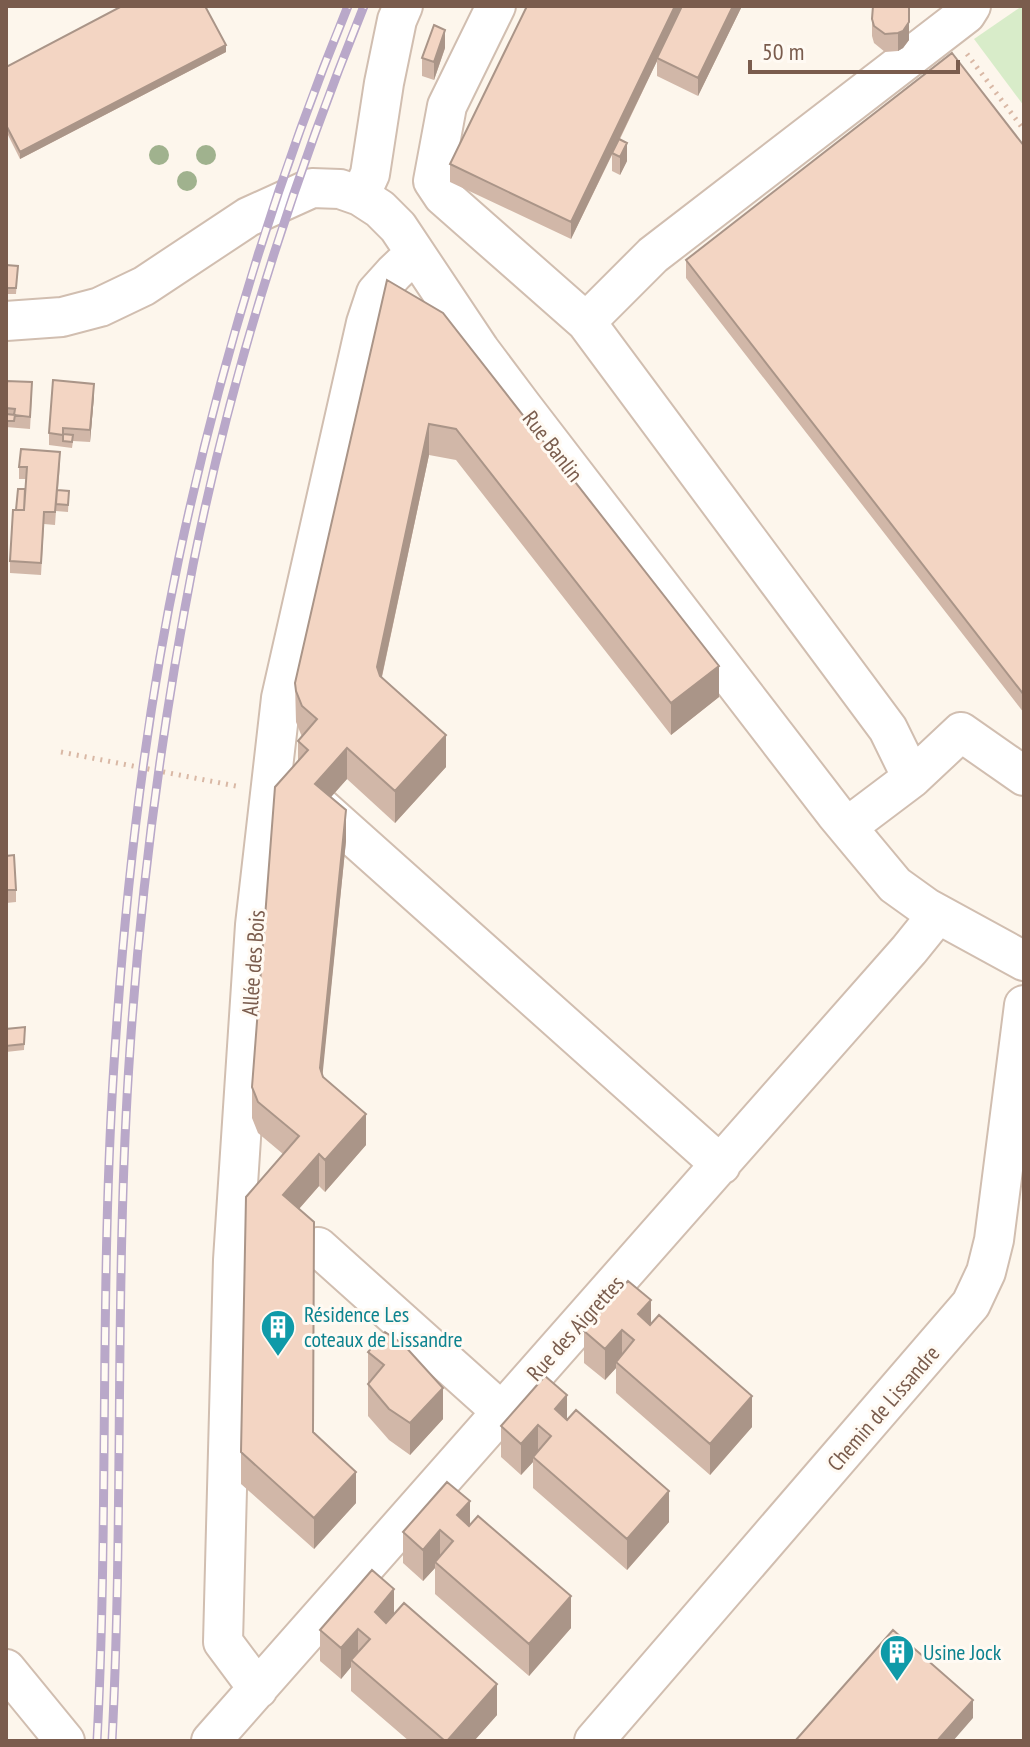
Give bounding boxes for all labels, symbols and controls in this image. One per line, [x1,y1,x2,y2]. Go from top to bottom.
scale bar [750,24,958,74]
text: 50 m [762,36,804,67]
street label: Rue Banlin [517,405,589,487]
street label: Allée des Bois [235,909,271,1017]
street label: Rue des Aigrettes [520,1269,630,1387]
place label: Résidence Les coteaux de Lissandre [304,1300,463,1353]
building icon: Résidence Les coteaux de Lissandre [259,1308,297,1358]
street label: Chemin de Lissandre [821,1339,945,1477]
building icon: Usine Jock [878,1633,916,1683]
place label: Usine Jock [923,1638,1002,1666]

